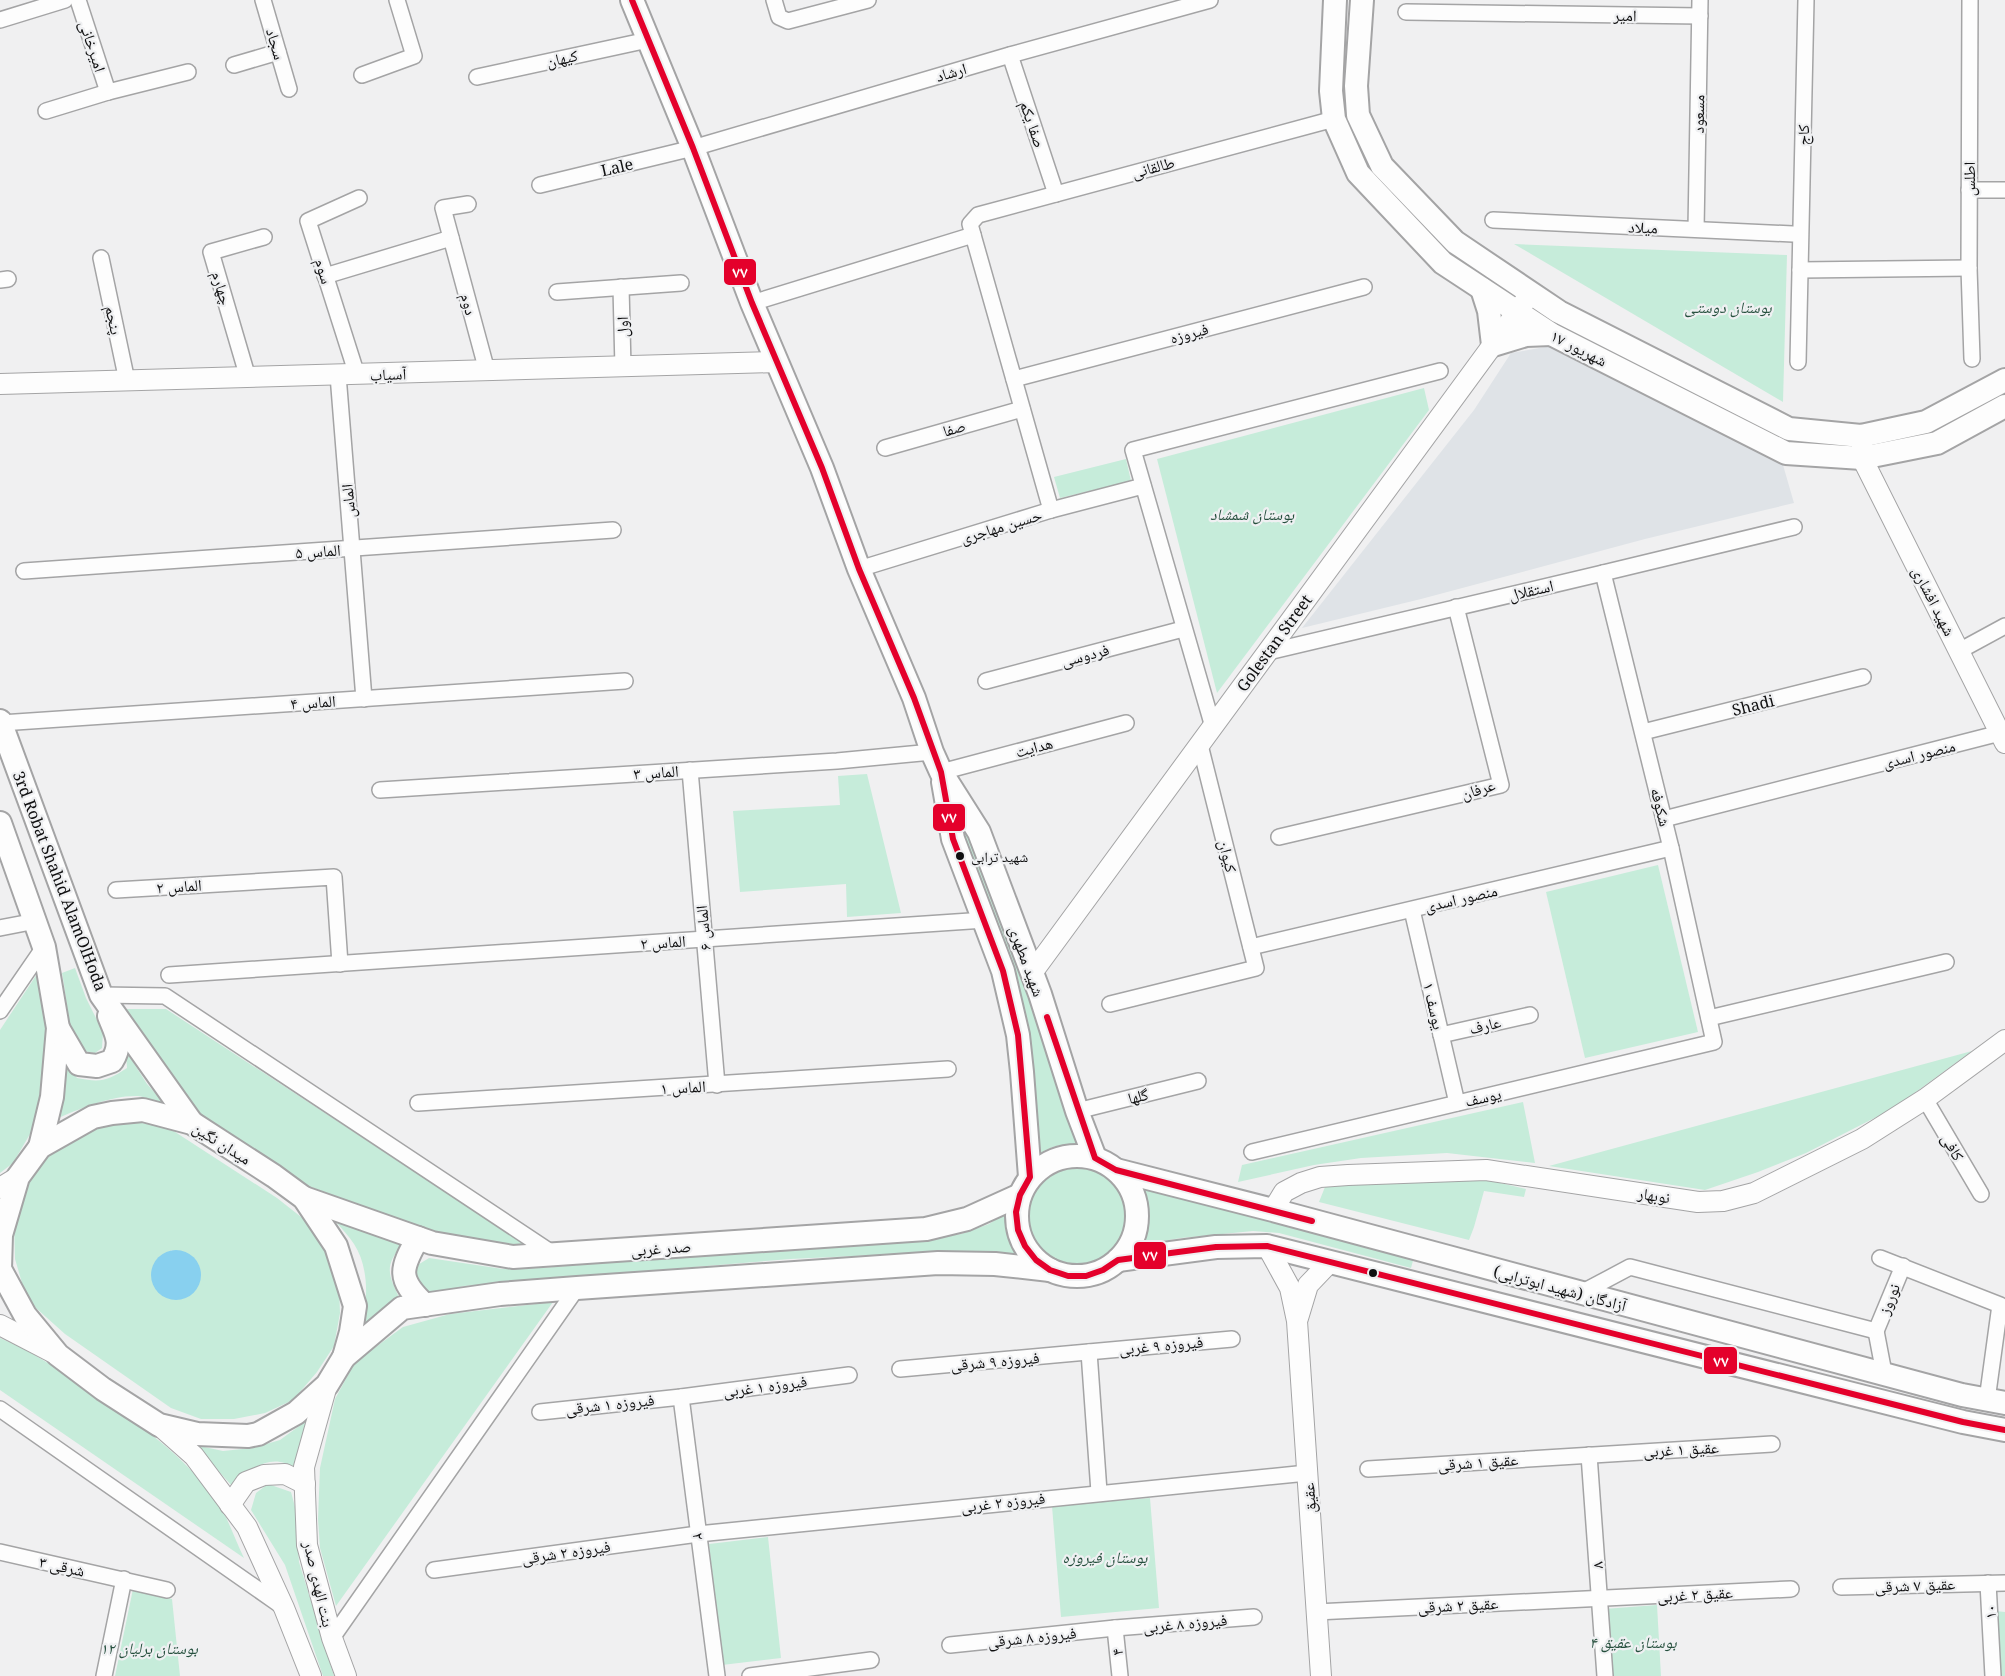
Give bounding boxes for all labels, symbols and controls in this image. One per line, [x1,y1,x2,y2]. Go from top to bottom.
street label: امیر [1612,4,1637,26]
street label: امیرخانی [74,17,112,75]
street label: سجاد [261,26,291,62]
street label: کیهان [544,44,580,72]
street label: ارشاد [933,57,969,87]
street label: مسعود [1687,94,1709,134]
street label: صفا یکم [1015,98,1051,150]
street label: کاج [1792,124,1814,146]
street label: طالقانی [1129,151,1177,183]
street label: Lale [599,153,635,181]
street label: اطلس [1958,162,1980,196]
street label: میلاد [1628,215,1658,239]
street label: سوم [310,255,338,287]
line badge: ۷۷ [723,258,757,286]
text: ۷۷ [732,261,748,283]
street label: چهارم [206,268,238,308]
street label: دوم [456,291,482,317]
park label: بوستان دوستی [1684,296,1772,318]
street label: پنجم [100,303,128,337]
street label: اول [611,316,633,338]
street label: فیروزه [1167,317,1211,349]
street label: ۱۷ شهریور [1547,324,1611,372]
street label: آسیاب [369,362,408,386]
street label: صفا [940,414,968,442]
street label: الماس [336,483,360,519]
street label: حسین مهاجری [958,503,1044,549]
park label: بوستان شمشاد [1210,503,1295,525]
street label: الماس ۵ [295,538,341,564]
street label: شهید افشاری [1907,562,1961,640]
street label: استقلال [1506,574,1556,606]
street label: Golestan Street [1231,590,1317,696]
street label: فردوسی [1059,638,1111,672]
street label: الماس ۴ [290,689,336,715]
street label: Shadi [1730,689,1776,721]
street label: هدایت [1013,731,1055,763]
street label: منصور اسدی [1880,734,1958,774]
street label: الماس ۳ [633,759,679,785]
street label: 3rd Robat Shahid AlamOlHoda [8,768,112,994]
street label: عرفان [1458,773,1498,805]
street label: شکوفه [1646,785,1676,829]
line badge: ۷۷ [932,803,966,832]
text: ۷۷ [941,806,957,828]
street label: کیوان [1213,837,1243,875]
place label: شهید ترابی [971,847,1028,866]
marker: شهید ترابی [954,850,966,862]
street label: الماس ۲ [156,873,202,899]
street label: منصور اسدی [1422,879,1500,917]
street label: الماس ۶ [690,904,716,952]
street label: شهید مطهری [1004,922,1050,1000]
street label: الماس ۲ [640,929,686,955]
street label: یوسف ۱ [1418,980,1450,1032]
street label: عارف [1467,1011,1503,1039]
street label: الماس ۱ [660,1075,706,1099]
street label: یوسف [1463,1082,1503,1112]
street label: گلها [1125,1083,1151,1109]
street label: میدان نگین [189,1116,255,1170]
street label: کافی [1936,1129,1970,1165]
street label: نوبهار [1635,1181,1672,1208]
street label: صدر غربی [630,1235,692,1261]
line badge: ۷۷ [1133,1241,1167,1270]
text: ۷۷ [1142,1244,1158,1266]
street label: آزادگان (شهید ابوترابی) [1491,1260,1630,1317]
unlabelled marker [1367,1267,1379,1279]
street label: نوروز [1872,1280,1905,1319]
street label: فیروزه ۹ غربی [1118,1330,1204,1360]
street label: فیروزه ۹ شرقی [950,1346,1040,1376]
line badge: ۷۷ [1703,1346,1738,1375]
text: ۷۷ [1713,1350,1729,1372]
street label: فیروزه ۱ غربی [722,1370,808,1402]
street label: فیروزه ۱ شرقی [564,1388,656,1420]
street label: عقیق ۱ غربی [1643,1436,1719,1462]
street label: عقیق ۱ شرقی [1437,1448,1519,1476]
street label: عقیق [1297,1482,1321,1514]
street label: فیروزه ۲ غربی [960,1487,1046,1517]
street label: ۲ [688,1531,710,1541]
street label: فیروزه ۲ شرقی [520,1535,612,1569]
street label: بنت الهدی صدر [298,1538,340,1629]
park label: بوستان فیروزه [1063,1546,1148,1568]
street label: ۳ شرقی [37,1550,87,1582]
street label: ۸ [1586,1561,1608,1569]
street label: عقیق ۷ شرقی [1874,1573,1956,1597]
street label: عقیق ۲ غربی [1657,1581,1733,1607]
street label: عقیق ۲ شرقی [1417,1592,1499,1618]
street label: ۱۰ [1979,1604,2001,1620]
street label: فیروزه ۸ غربی [1142,1608,1228,1638]
street label: فیروزه ۸ شرقی [986,1621,1078,1653]
park label: بوستان عقیق ۴ [1589,1631,1677,1653]
park label: بوستان برلیان ۱۲ [100,1637,198,1659]
street label: ۴ [1106,1647,1128,1657]

